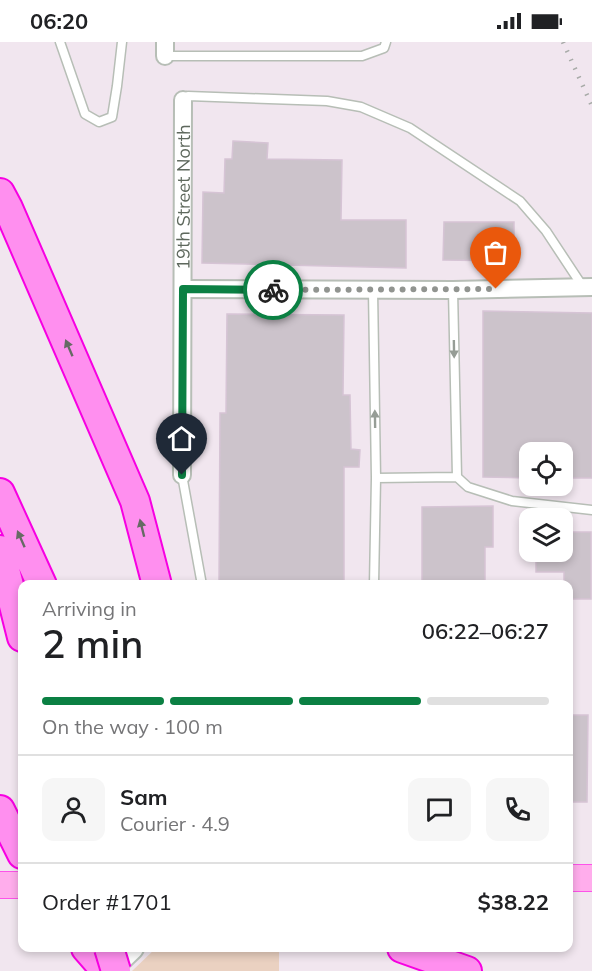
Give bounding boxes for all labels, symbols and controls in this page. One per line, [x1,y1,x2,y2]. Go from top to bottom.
text: 06:20 [30,7,88,35]
street label: 19th Street North [171,124,194,270]
pin [470,227,521,289]
icon: bag [479,236,512,269]
courier [243,260,303,320]
icon: bike [257,274,290,307]
one-way arrow [64,339,73,357]
one-way arrow [449,339,459,358]
one-way arrow [370,410,380,429]
pin [156,413,207,475]
icon: home [165,422,198,455]
map controls [519,442,573,562]
button: locate [519,442,573,496]
button: layers [519,508,573,562]
one-way arrow [137,519,147,538]
one-way arrow [15,530,25,548]
text: Arriving in [42,596,137,621]
text: 06:22–06:27 [422,617,549,645]
text: 2 min [42,619,143,668]
text: On the way · 100 m [42,714,223,739]
button: person [42,778,105,841]
button: chat [408,778,471,841]
button: phone [486,778,549,841]
text: Sam [120,783,168,811]
text: Courier · 4.9 [120,811,230,836]
text: Order #1701 [42,888,172,916]
text: $38.22 [478,888,549,916]

